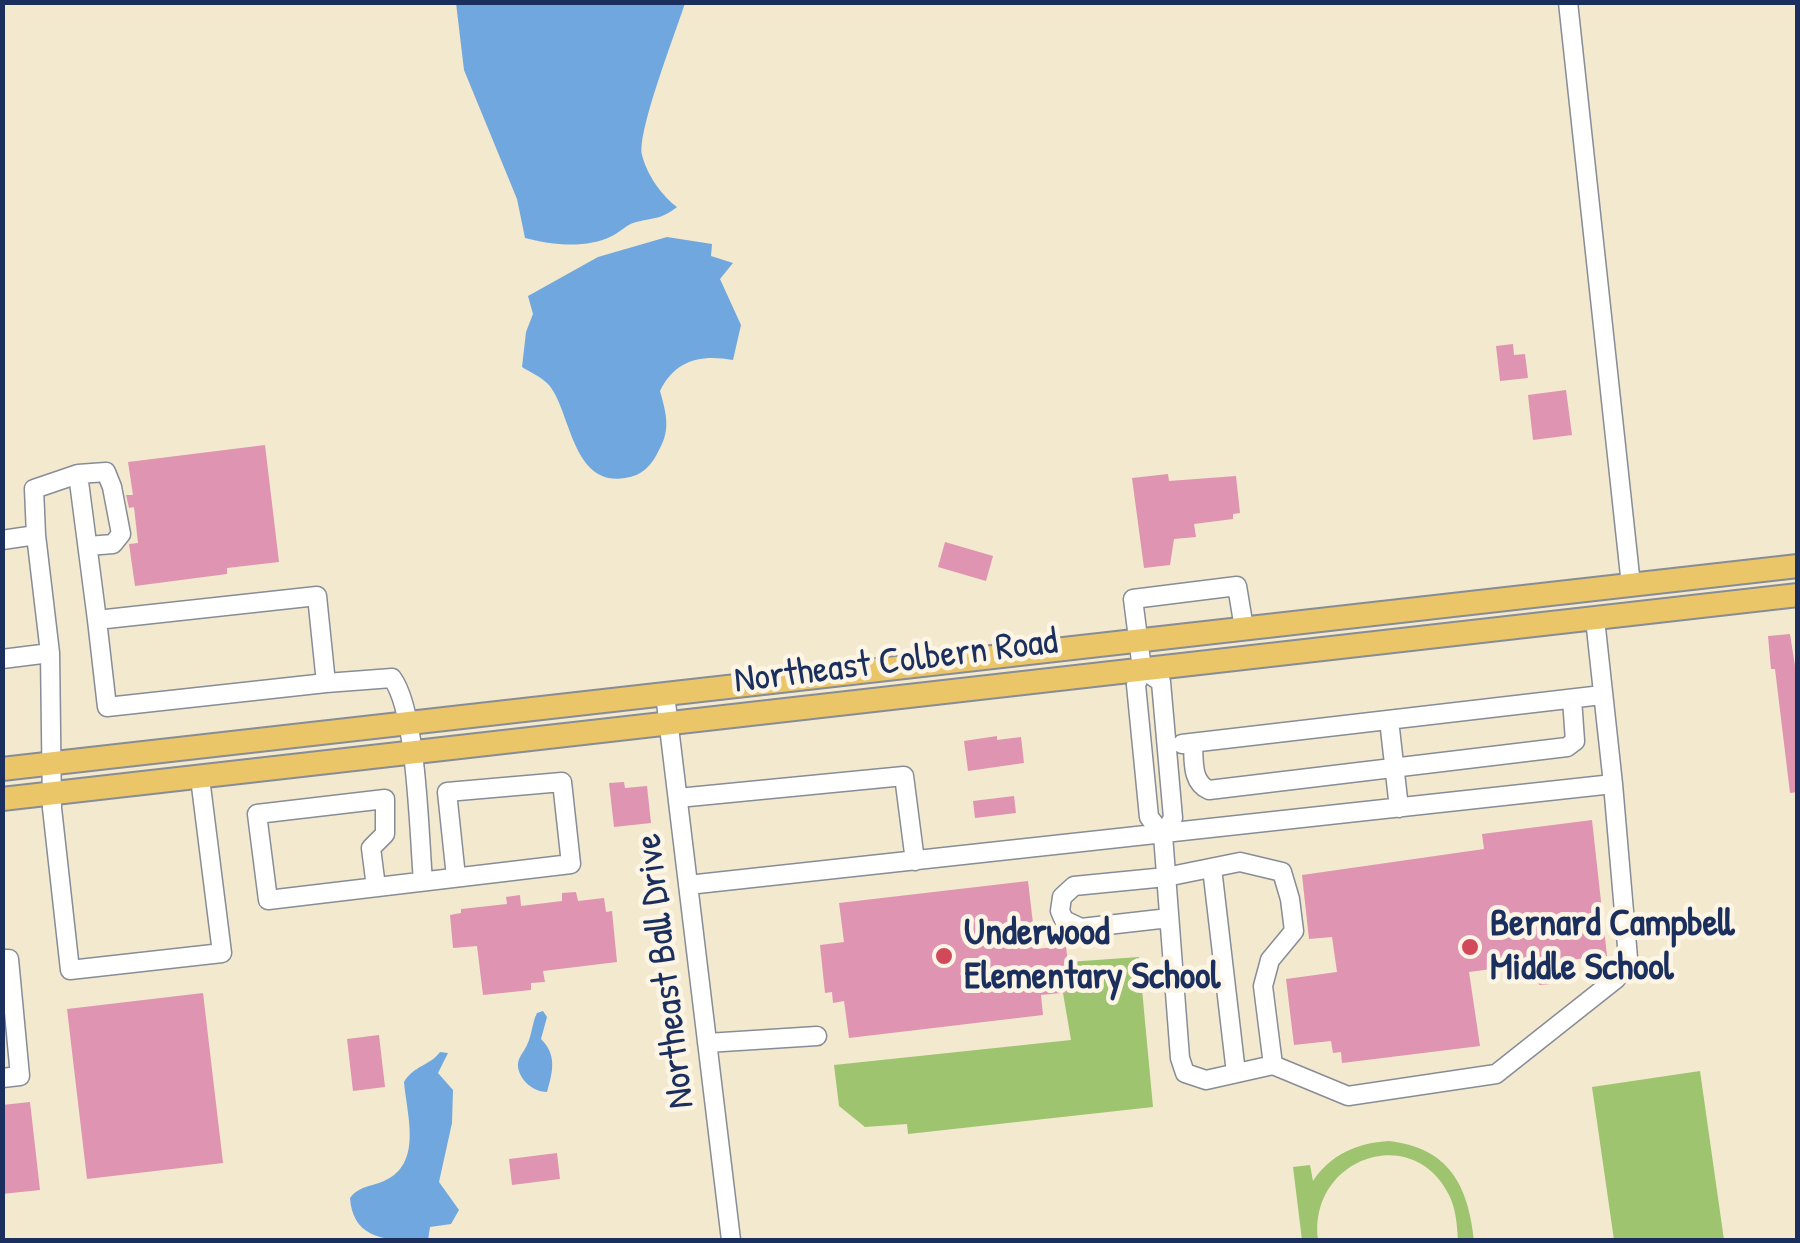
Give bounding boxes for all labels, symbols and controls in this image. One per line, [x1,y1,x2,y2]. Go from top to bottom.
street label: Northeast Colbern Road [732,620,1060,704]
street label: Northeast Ball Drive [627,831,705,1111]
place label: Bernard Campbell Middle School [1490,902,1734,992]
place label: Underwood Elementary School [964,911,1220,1001]
marker: Bernard Campbell Middle School [1459,936,1481,958]
marker: Underwood Elementary School [933,945,955,967]

